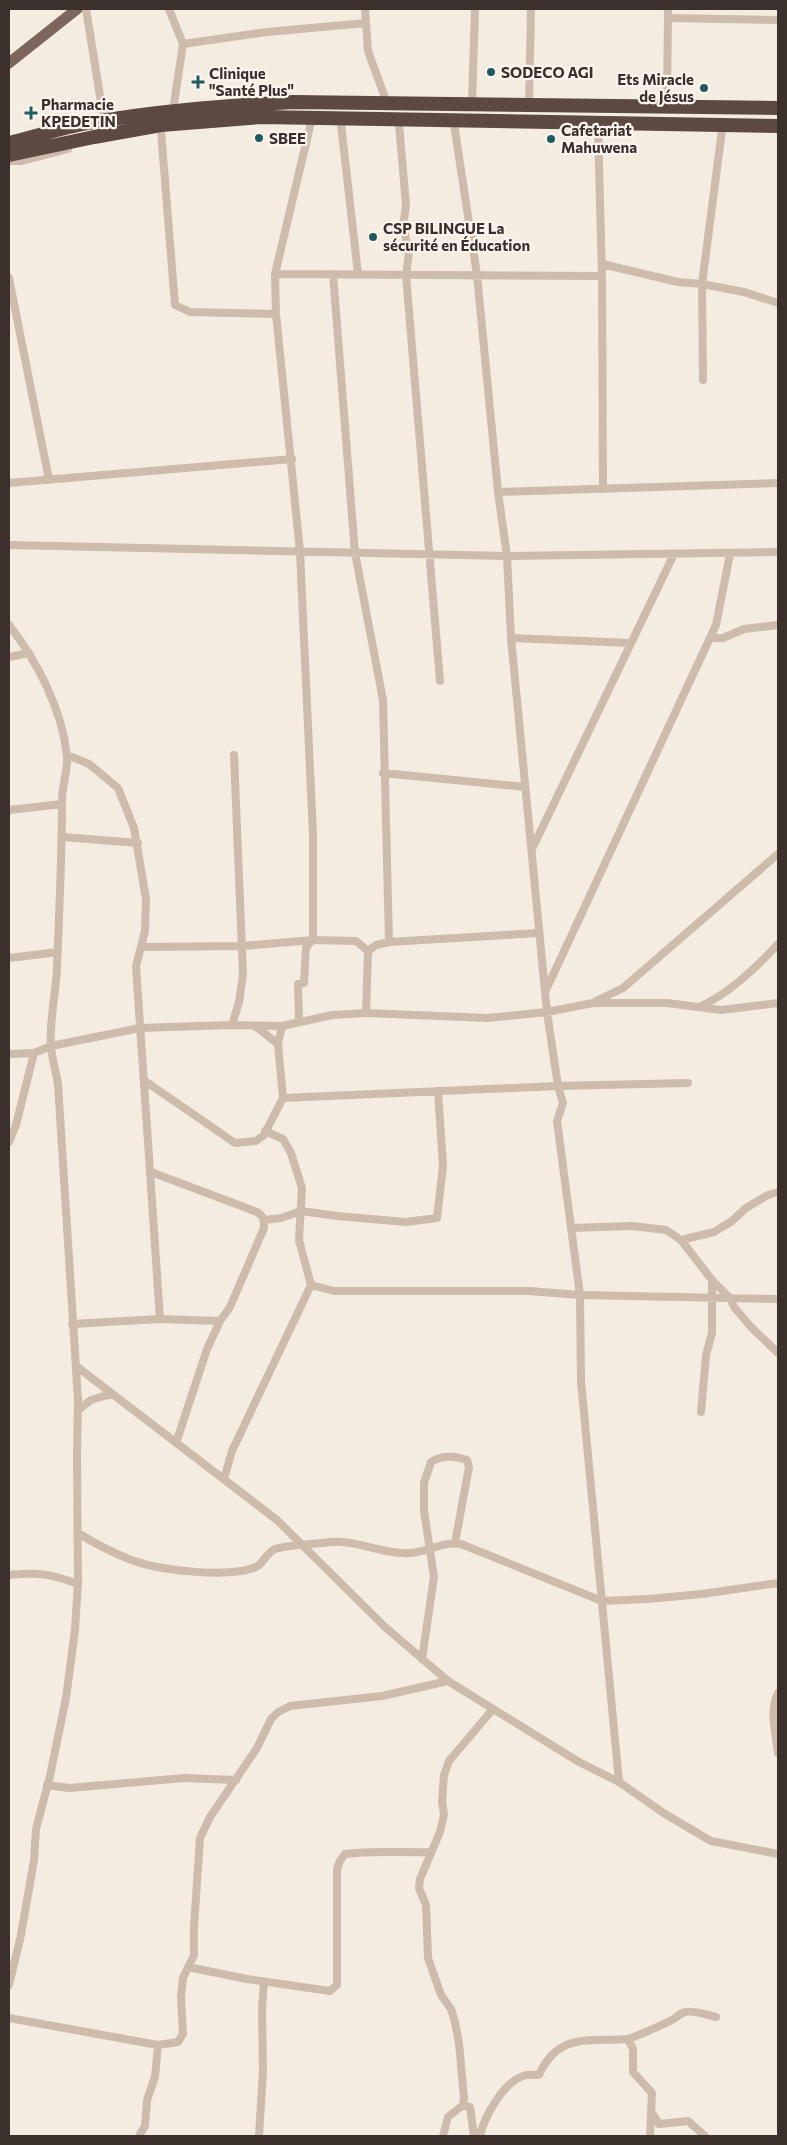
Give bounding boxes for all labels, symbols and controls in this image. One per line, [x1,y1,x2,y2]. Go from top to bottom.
place label: SODECO AGI [501,63,593,81]
place label: Clinique "Santé Plus" [209,64,294,99]
marker: SODECO AGI [485,66,497,78]
place label: Ets Miracle de Jésus [617,70,694,105]
marker: Clinique "Santé Plus" [191,75,205,89]
marker: Ets Miracle de Jésus [698,82,710,94]
place label: Pharmacie KPEDETIN [41,95,116,130]
marker: Pharmacie KPEDETIN [25,107,37,119]
place label: Cafetariat Mahuwena [561,121,637,156]
place label: SBEE [269,129,306,147]
marker: SBEE [253,132,265,144]
marker: Cafetariat Mahuwena [545,133,557,145]
place label: CSP BILINGUE La sécurité en Éducation [383,219,530,254]
marker: CSP BILINGUE La sécurité en Éducation [367,231,379,243]

